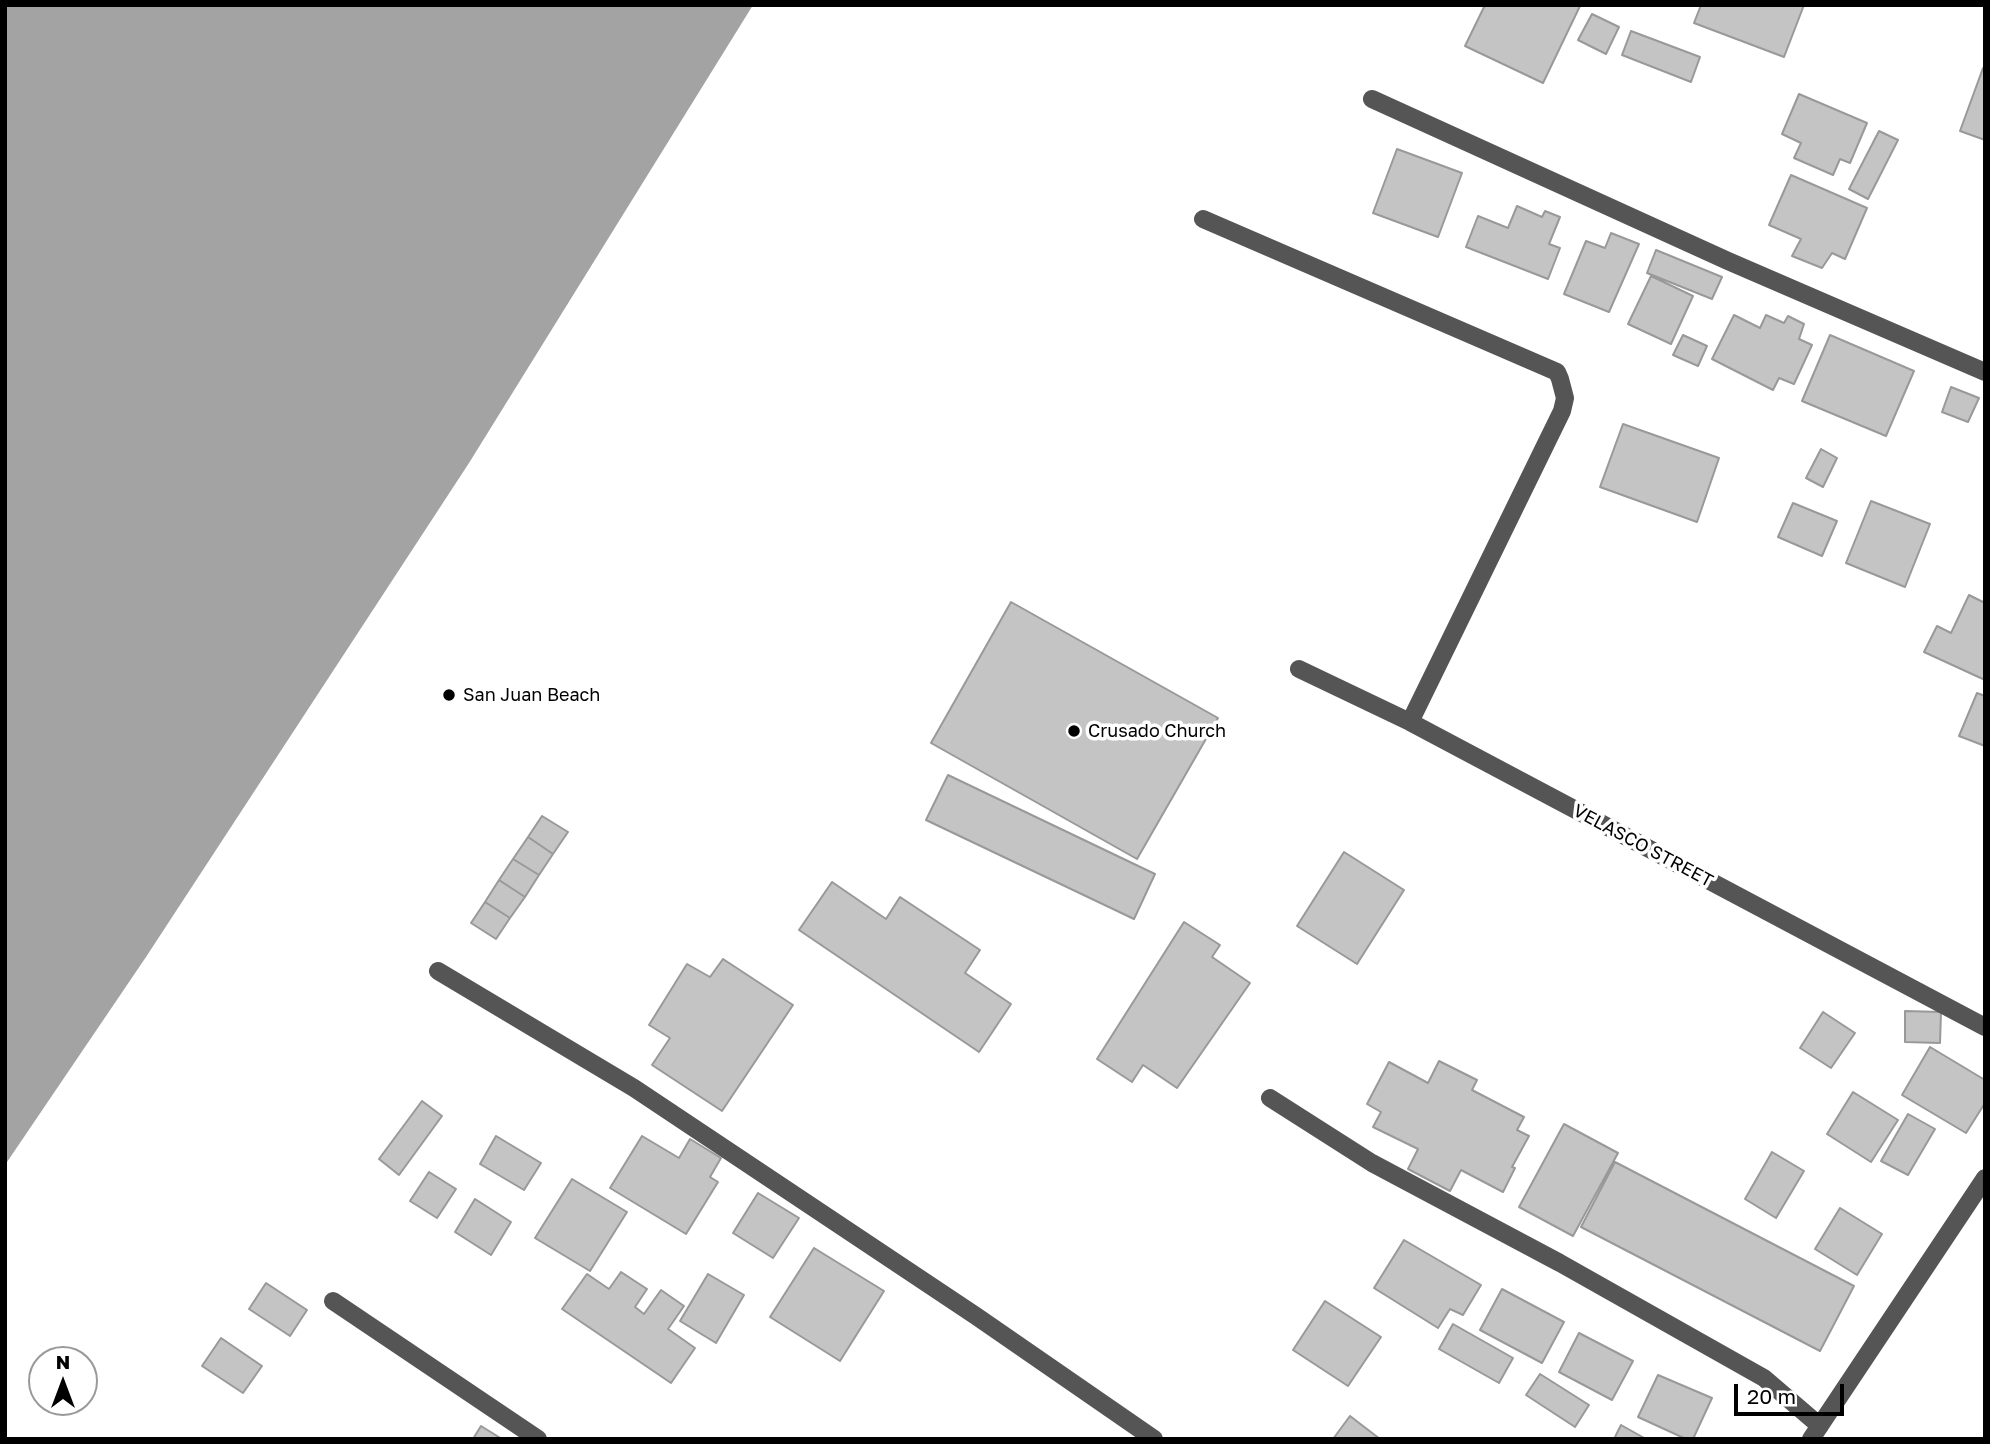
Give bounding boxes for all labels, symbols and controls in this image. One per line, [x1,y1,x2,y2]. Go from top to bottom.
place label: San Juan Beach [463,684,600,706]
marker: San Juan Beach [441,687,457,703]
place label: Crusado Church [1088,720,1226,742]
marker: Crusado Church [1066,723,1082,739]
street label: VELASCO STREET [1569,800,1717,892]
north arrow [28,1346,98,1416]
text: N [56,1350,70,1373]
scale bar [1738,1370,1848,1414]
text: 20 m [1747,1383,1796,1409]

